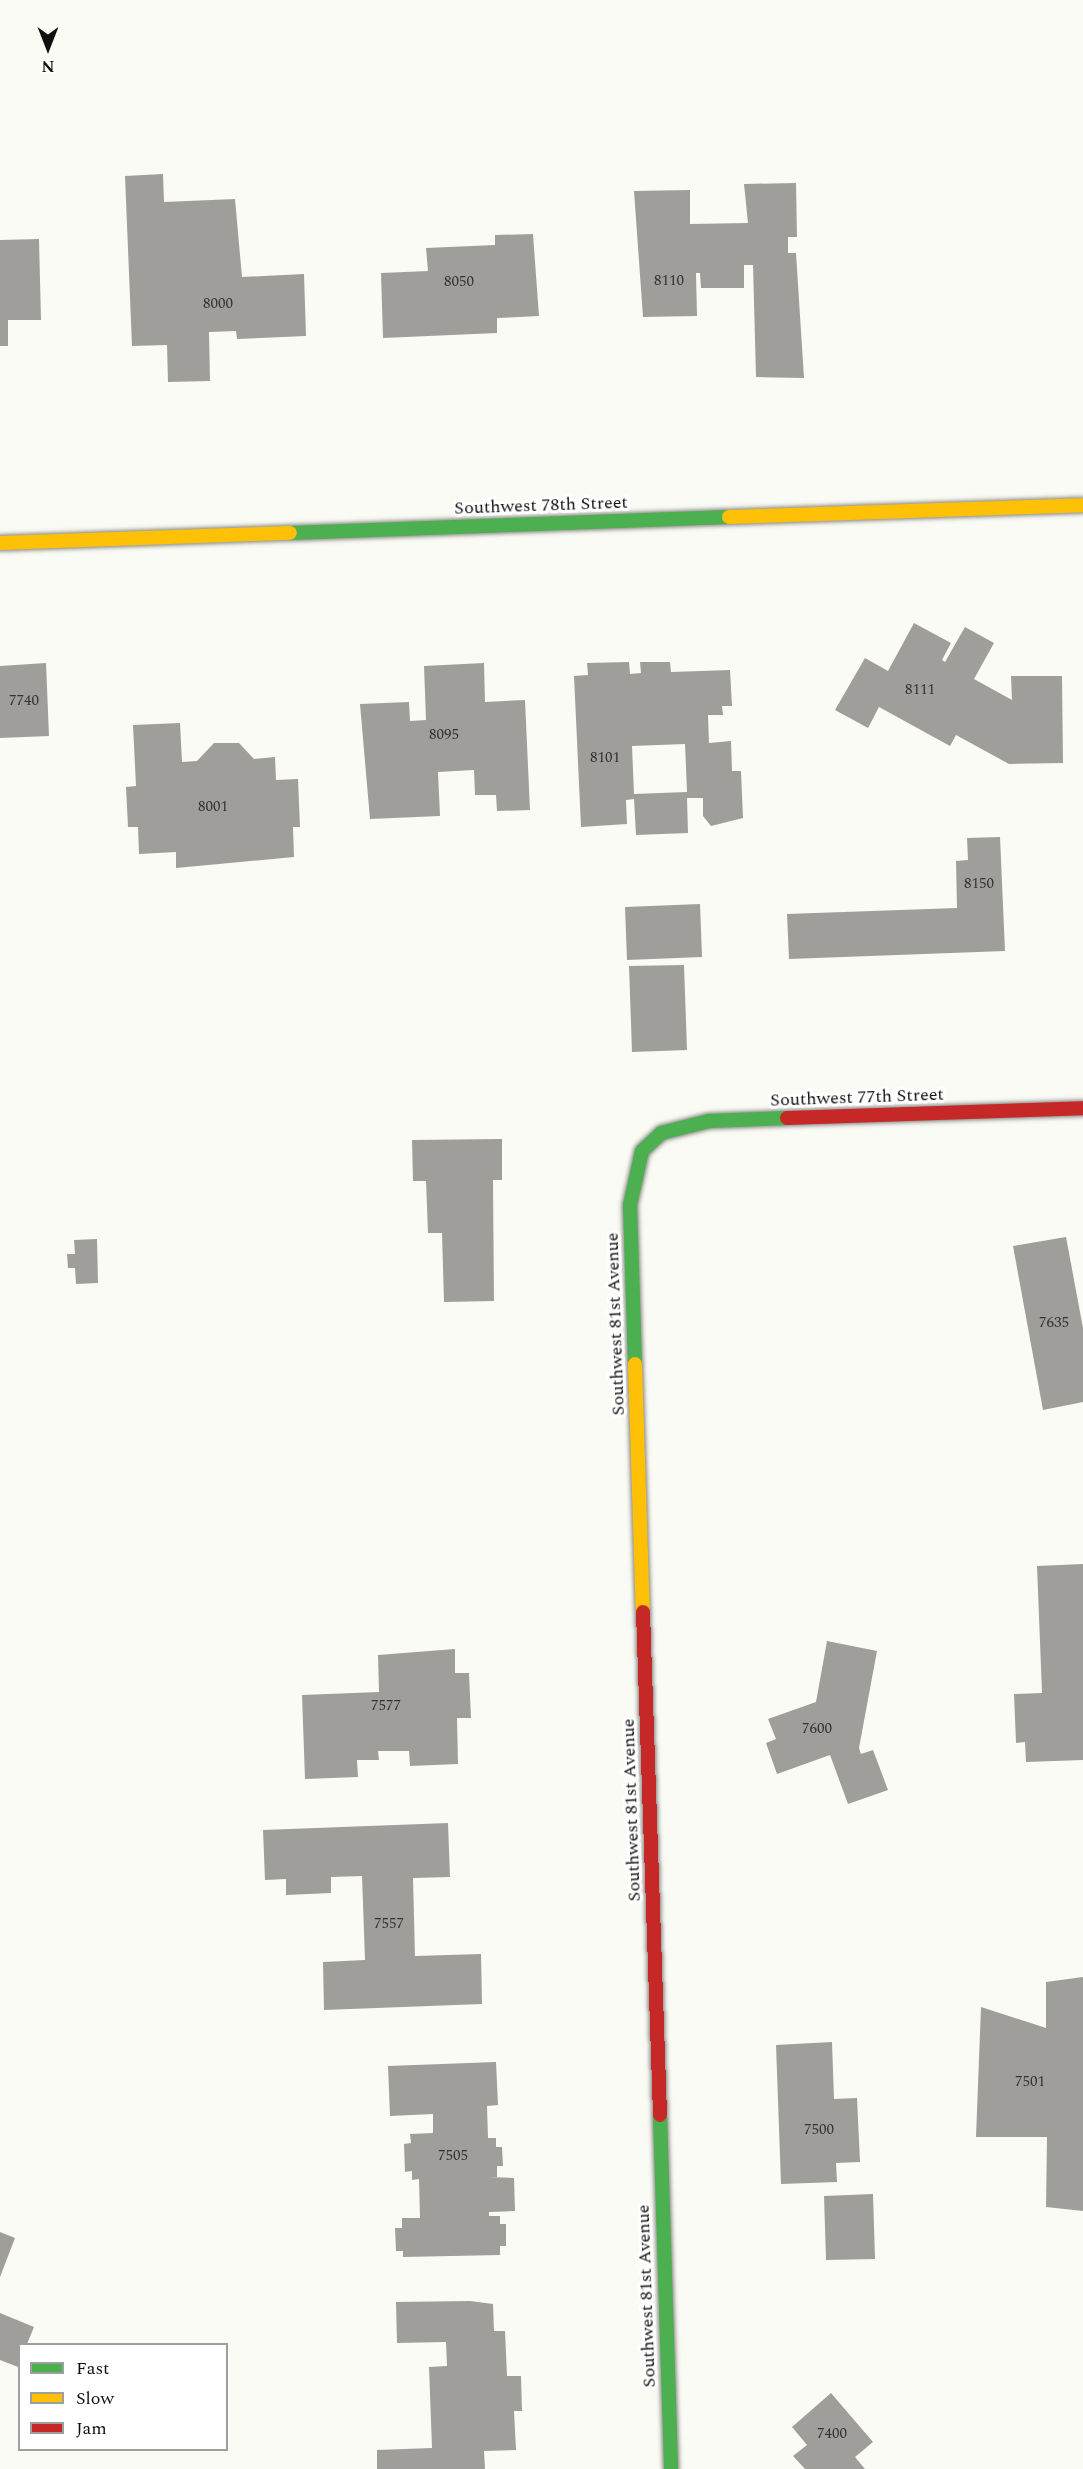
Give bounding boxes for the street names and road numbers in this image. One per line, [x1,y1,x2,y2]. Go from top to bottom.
street label: Southwest 78th Street [454,492,628,520]
street label: Southwest 77th Street [770,1084,944,1112]
street label: Southwest 81st Avenue [602,1232,630,1416]
street label: Southwest 81st Avenue [618,1718,646,1902]
street label: Southwest 81st Avenue [633,2204,661,2388]

